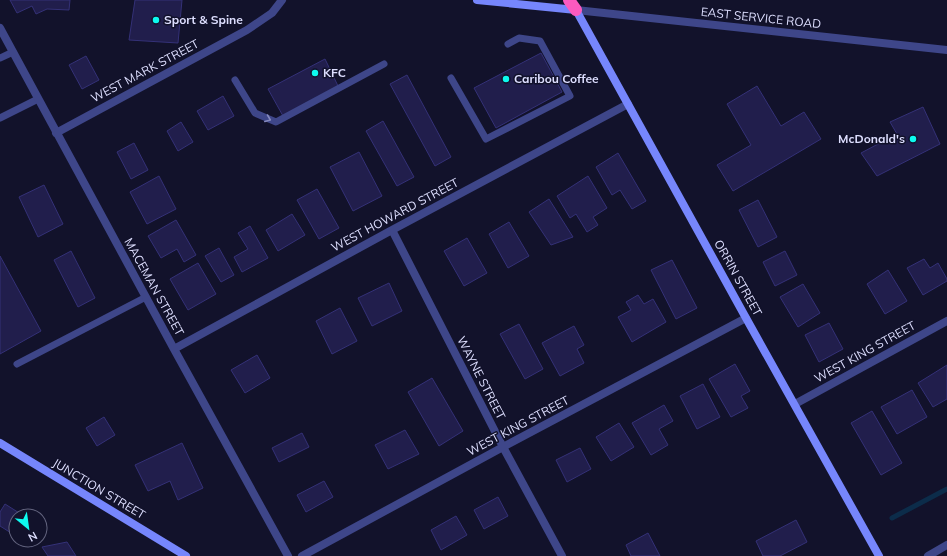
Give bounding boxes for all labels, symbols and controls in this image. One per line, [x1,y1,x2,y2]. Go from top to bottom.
street label: EAST SERVICE ROAD [700,4,822,31]
place label: Sport & Spine [164,12,243,27]
marker: Sport & Spine [151,15,161,25]
street label: WEST MARK STREET [88,35,202,105]
place label: KFC [323,65,346,80]
marker: KFC [310,68,320,78]
place label: Caribou Coffee [514,71,599,86]
marker: Caribou Coffee [501,74,511,84]
one-way arrow [264,114,271,122]
place label: McDonald's [838,131,905,146]
marker: McDonald's [908,134,918,144]
street label: WEST HOWARD STREET [328,174,462,255]
street label: MACEMAN STREET [121,235,188,339]
street label: ORRIN STREET [711,237,766,319]
street label: WEST KING STREET [811,317,919,386]
street label: WAYNE STREET [454,334,509,423]
street label: WEST KING STREET [464,392,572,459]
street label: JUNCTION STREET [50,455,149,523]
north arrow [8,508,48,548]
text: N [26,529,40,545]

